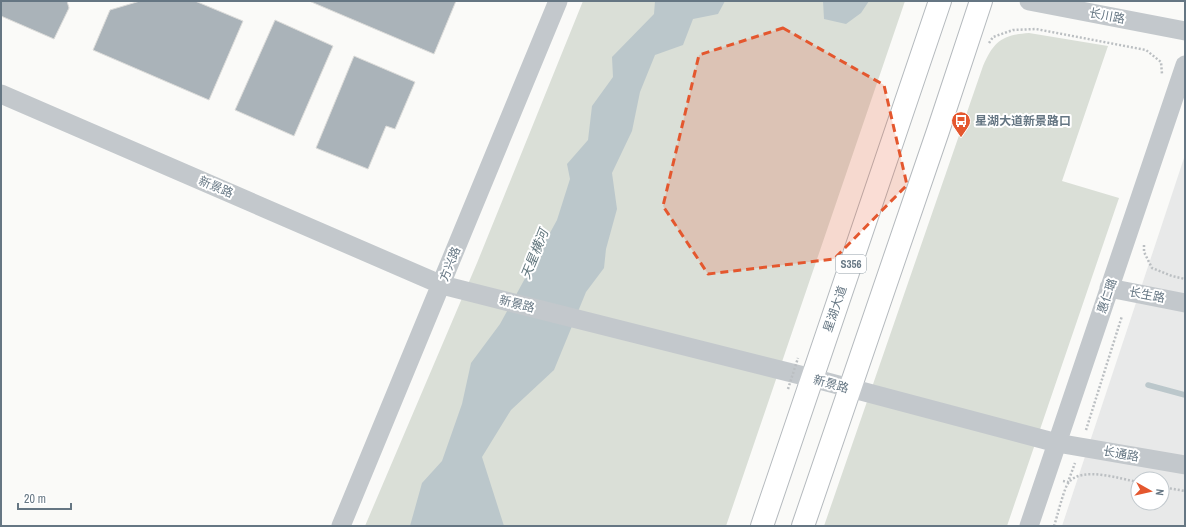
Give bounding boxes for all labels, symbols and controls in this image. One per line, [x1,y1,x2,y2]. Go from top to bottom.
street label: 长川路 [1088,5,1126,27]
bus stop icon: 星湖大道新景路口 [950,110,972,138]
place label: 星湖大道新景路口 [975,113,1071,129]
street label: 新景路 [196,173,236,201]
water label: 天星横河 [517,224,553,281]
street label: 方兴路 [436,244,464,284]
road number: S356 [836,255,866,273]
street label: 惠仁璐 [1094,276,1120,316]
street label: 星湖大道 [820,284,850,334]
street label: 长生路 [1128,284,1166,306]
street label: 新景路 [498,292,536,316]
street label: 新景路 [811,371,851,397]
street label: 长通路 [1102,443,1140,465]
north arrow [1130,471,1170,511]
scale bar [18,485,71,511]
text: N [1153,488,1167,497]
text: 20 m [24,491,46,507]

